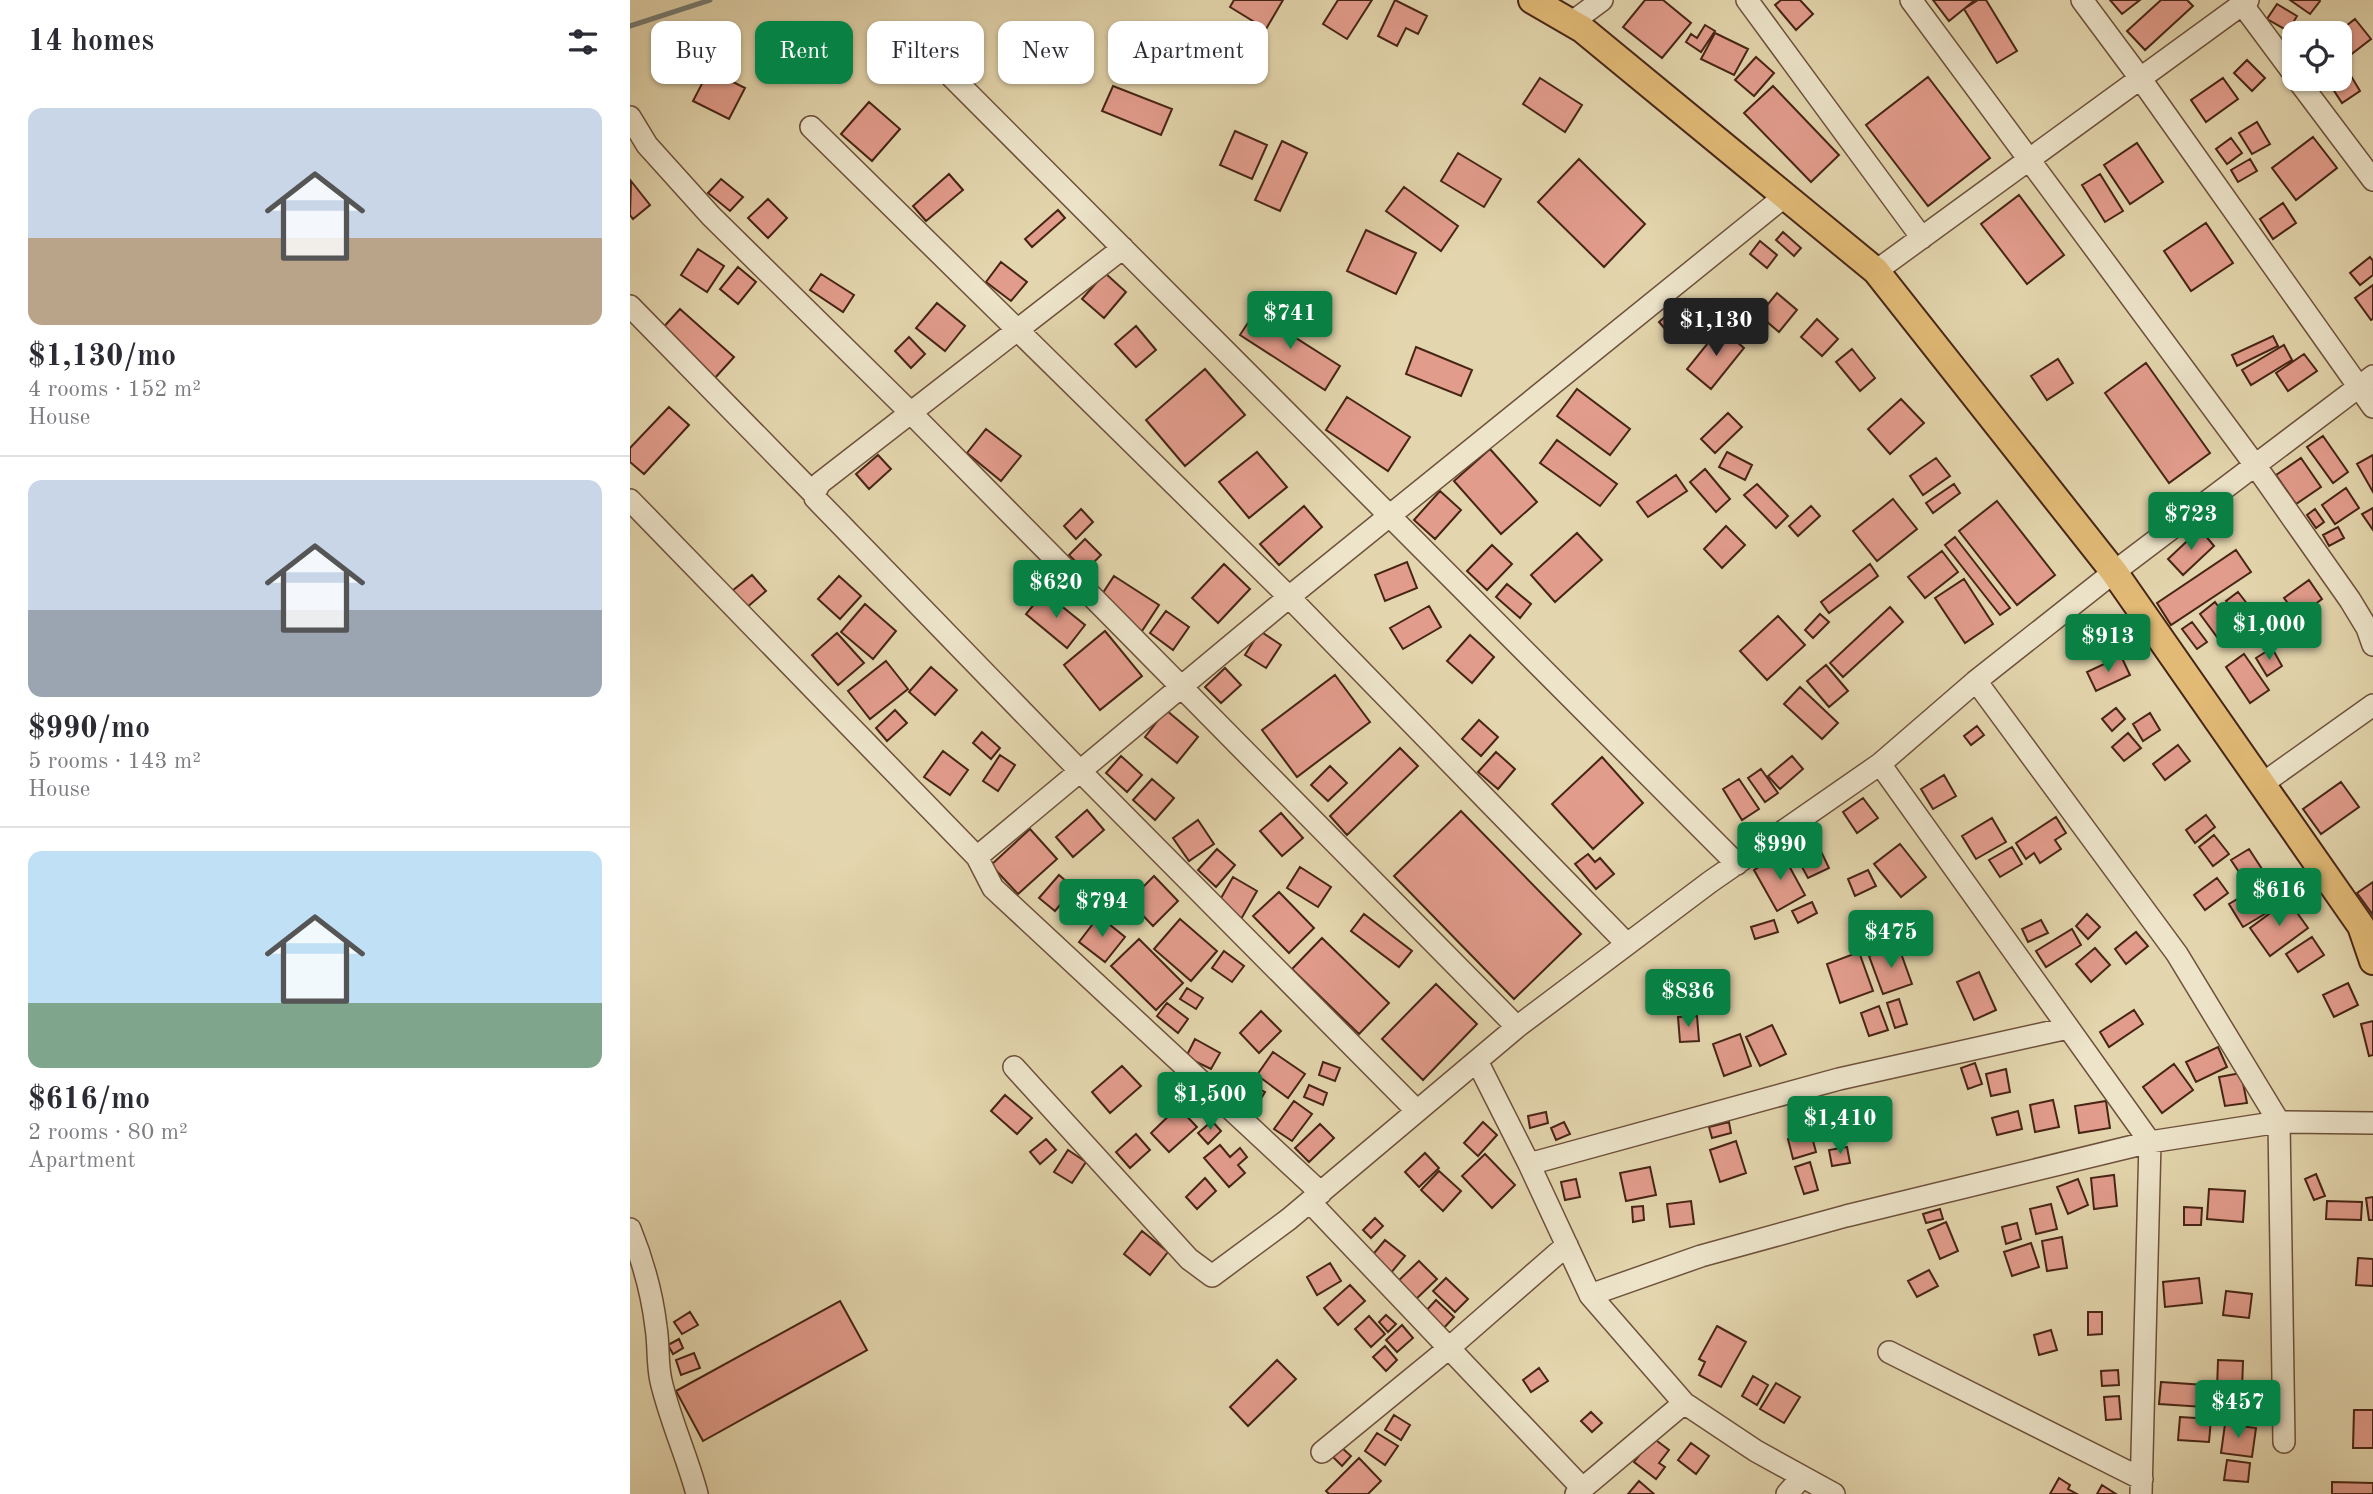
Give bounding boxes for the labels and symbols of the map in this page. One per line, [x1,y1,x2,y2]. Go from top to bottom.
pin: $741 [1249,292,1331,351]
pin: $1,130 [1659,298,1773,358]
pin: $723 [2150,492,2232,552]
pin: $620 [1015,560,1097,620]
pin: $1,000 [2212,602,2326,662]
pin: $913 [2067,614,2149,674]
pin: $990 [1739,822,1821,882]
pin: $616 [2238,869,2320,928]
pin: $794 [1061,880,1143,939]
pin: $475 [1850,911,1932,970]
pin: $836 [1647,970,1729,1029]
pin: $1,500 [1153,1072,1267,1132]
pin: $1,410 [1783,1096,1897,1156]
pin: $457 [2197,1380,2279,1440]

